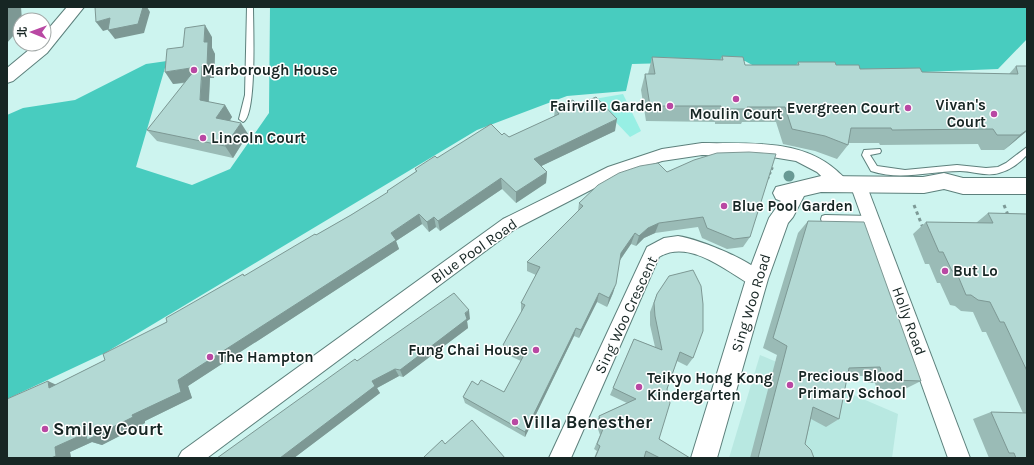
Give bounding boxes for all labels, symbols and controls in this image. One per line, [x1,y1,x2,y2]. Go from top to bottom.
north arrow [12,12,52,52]
text: 北 [16,26,29,37]
place label: Marborough House [202,61,338,79]
marker: Marborough House [189,65,199,75]
marker: Moulin Court [731,94,741,104]
place label: Vivan's Court [936,96,986,131]
place label: Fairville Garden [550,97,662,115]
place label: Evergreen Court [787,99,900,117]
marker: Fairville Garden [665,101,675,111]
marker: Evergreen Court [903,103,913,113]
place label: Moulin Court [690,105,783,123]
marker: Vivan's Court [989,109,999,119]
place label: Lincoln Court [211,129,306,147]
marker: Lincoln Court [198,133,208,143]
place label: Blue Pool Garden [732,197,853,215]
marker: Blue Pool Garden [719,201,729,211]
street label: Blue Pool Road [428,215,520,287]
street label: Sing Woo Road [727,252,775,354]
street label: Sing Woo Crescent [591,253,661,377]
place label: But Lo [953,262,998,280]
marker: But Lo [940,266,950,276]
street label: Holly Road [888,284,930,358]
place label: Fung Chai House [408,341,528,359]
marker: Fung Chai House [531,345,541,355]
place label: The Hampton [218,348,314,366]
marker: The Hampton [205,352,215,362]
place label: Precious Blood Primary School [798,367,906,402]
place label: Teikyo Hong Kong Kindergarten [647,369,773,404]
marker: Precious Blood Primary School [785,380,795,390]
marker: Teikyo Hong Kong Kindergarten [634,382,644,392]
place label: Villa Benesther [523,411,652,433]
marker: Villa Benesther [510,417,520,427]
place label: Smiley Court [53,418,163,440]
marker: Smiley Court [40,424,50,434]

